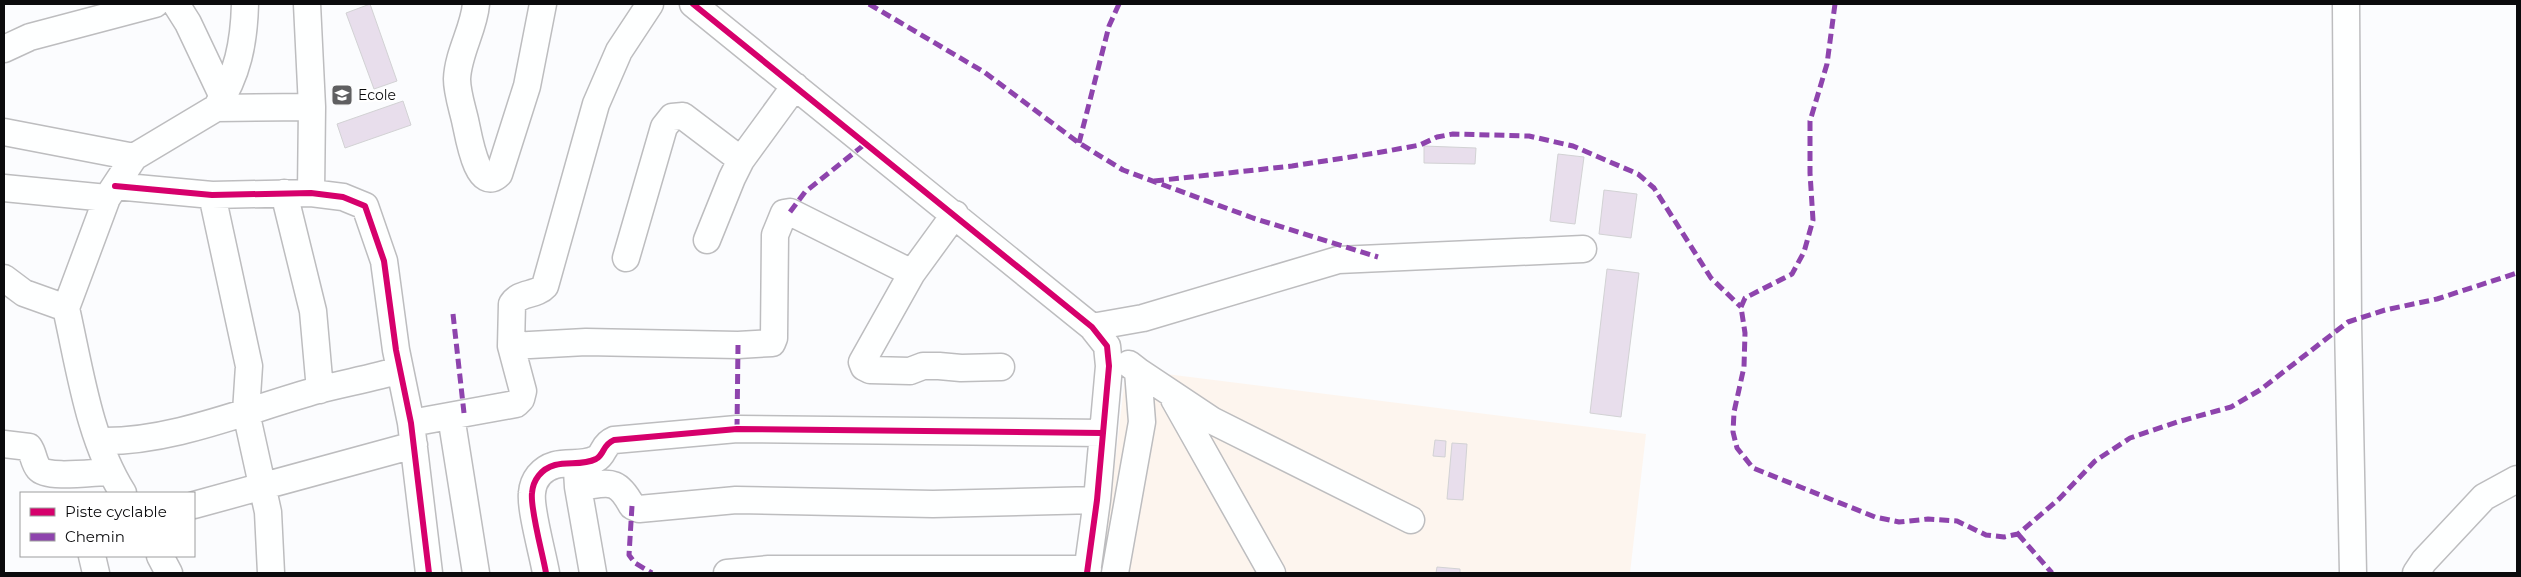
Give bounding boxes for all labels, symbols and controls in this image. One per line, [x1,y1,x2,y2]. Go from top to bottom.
school or university icon: Ecole [330,83,354,107]
place label: Ecole [358,86,396,104]
legend [20,492,195,557]
text: Piste cyclable [65,502,167,521]
text: Chemin [65,527,125,546]

